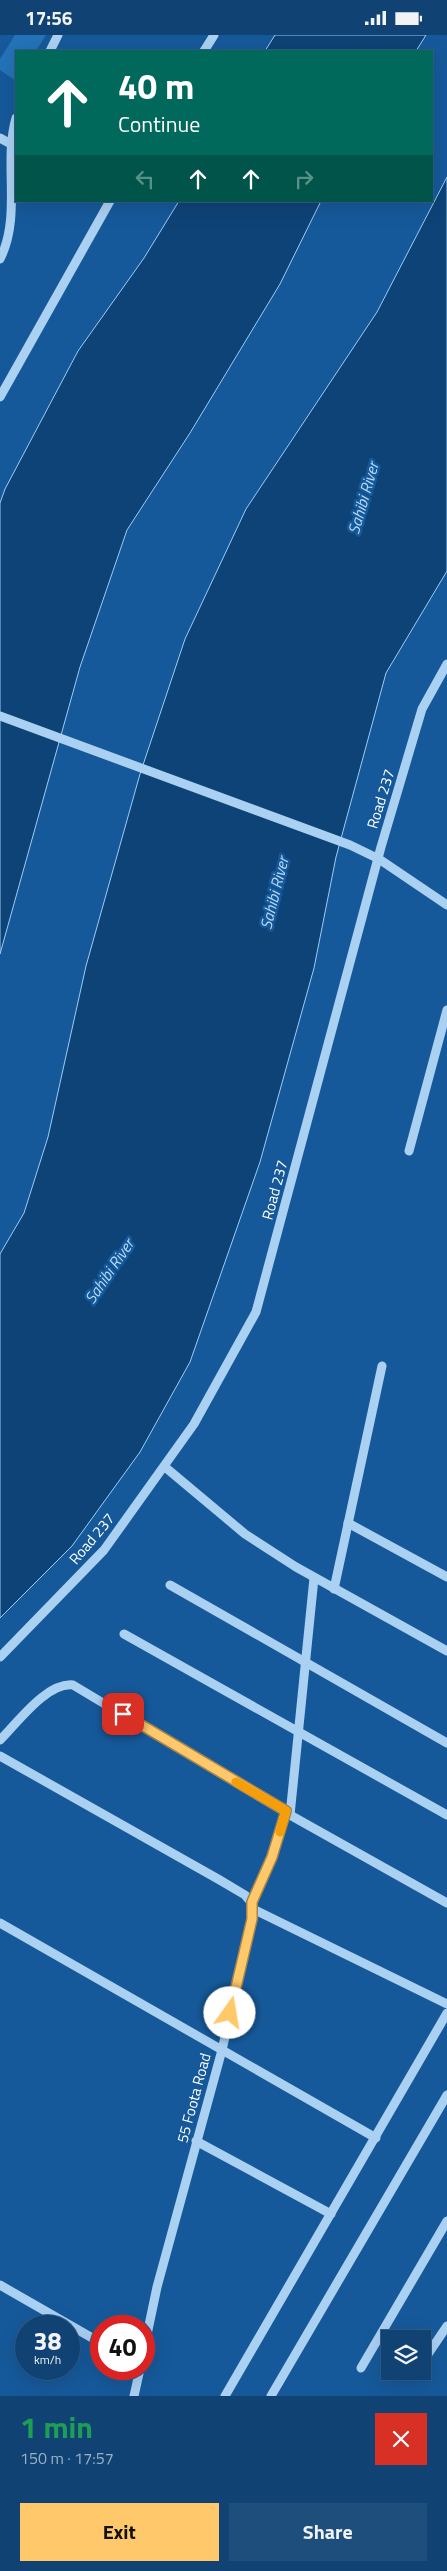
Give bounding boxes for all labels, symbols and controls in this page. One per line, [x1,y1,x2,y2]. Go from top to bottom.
text: 17:56 [25,3,72,32]
text: 40 m [118,59,194,113]
icon: ahead [35,70,100,135]
text: Continue [118,107,200,141]
icon: left [131,165,159,193]
icon: ahead [184,165,212,193]
icon: ahead [237,165,265,193]
icon: right [290,165,318,193]
water label: Sahibi River [341,457,385,537]
street label: Road 237 [361,766,400,831]
water label: Sahibi River [253,852,295,932]
street label: Road 237 [256,1157,294,1222]
water label: Sahibi River [78,1232,141,1308]
street label: Road 237 [63,1508,120,1569]
pin [102,1693,144,1735]
icon: arrive [109,1700,137,1728]
position arrow [203,1986,255,2038]
street label: 55 Foota Road [170,2050,217,2145]
speed limit sign: 40 [90,2315,155,2380]
text: 38 [33,2322,62,2360]
map controls [381,2330,431,2380]
button: layers [381,2330,431,2380]
text: km/h [34,2350,61,2369]
text: 1 min [20,2404,93,2450]
button: close [375,2413,427,2465]
text: 150 m · 17:57 [20,2446,114,2470]
button: Exit [20,2503,219,2561]
button: Share [229,2503,427,2561]

